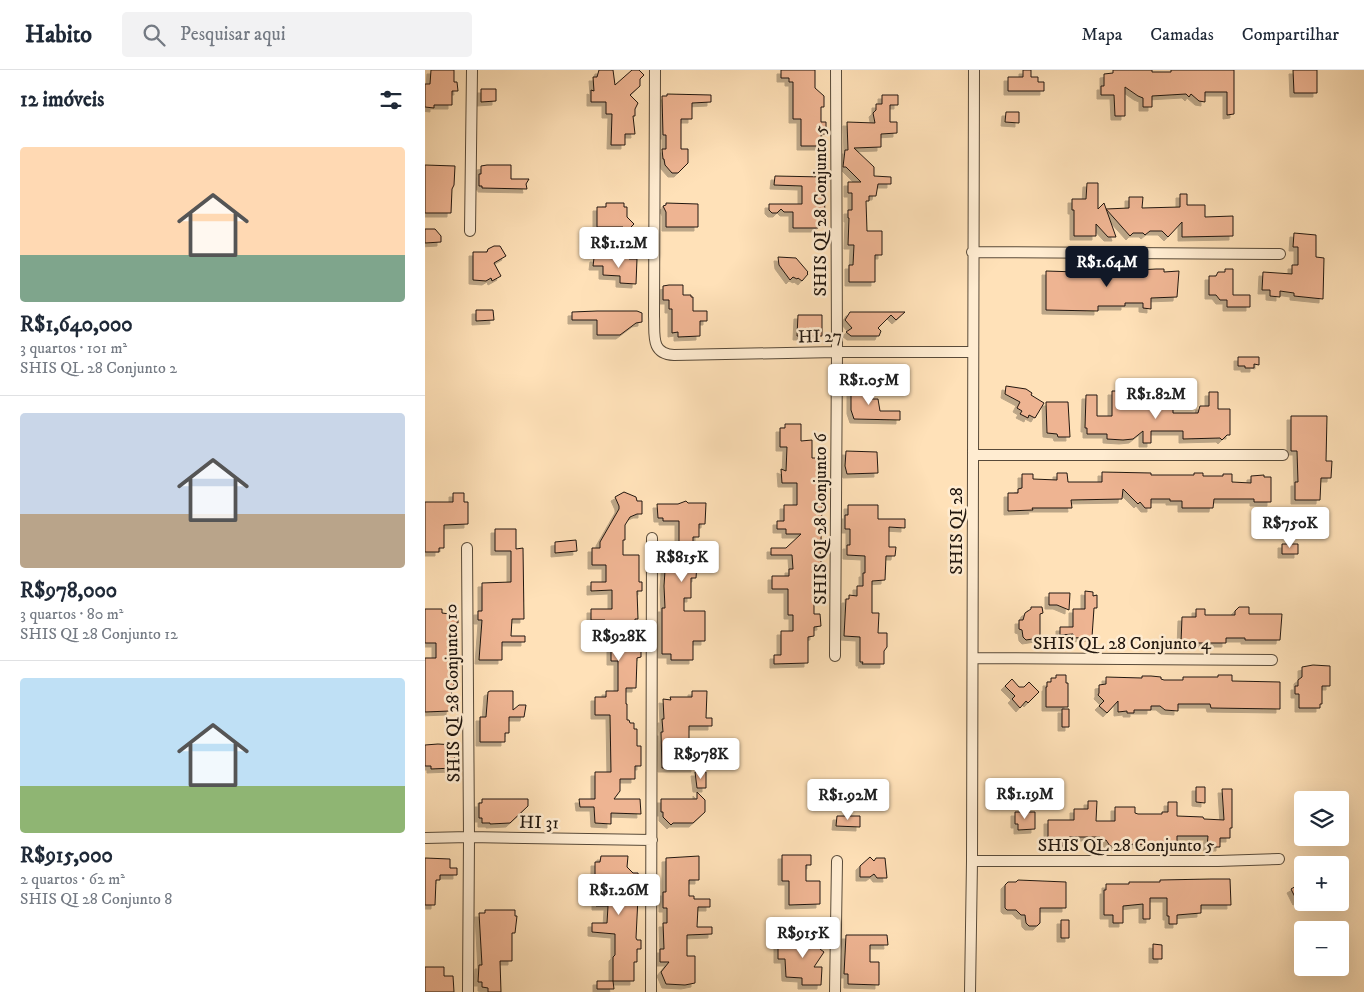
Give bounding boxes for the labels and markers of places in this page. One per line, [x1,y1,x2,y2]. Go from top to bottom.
pin: R$1.12M [573,226,665,269]
pin: R$1.64M [1061,246,1153,288]
pin: R$1.05M [823,364,915,406]
pin: R$1.82M [1110,378,1202,420]
pin: R$750K [1249,506,1331,549]
pin: R$815K [641,540,723,583]
pin: R$928K [578,620,660,662]
pin: R$978K [660,738,742,780]
pin: R$1.92M [802,778,894,821]
pin: R$1.19M [979,778,1071,820]
pin: R$1.26M [573,874,665,916]
pin: R$915K [762,916,844,959]

